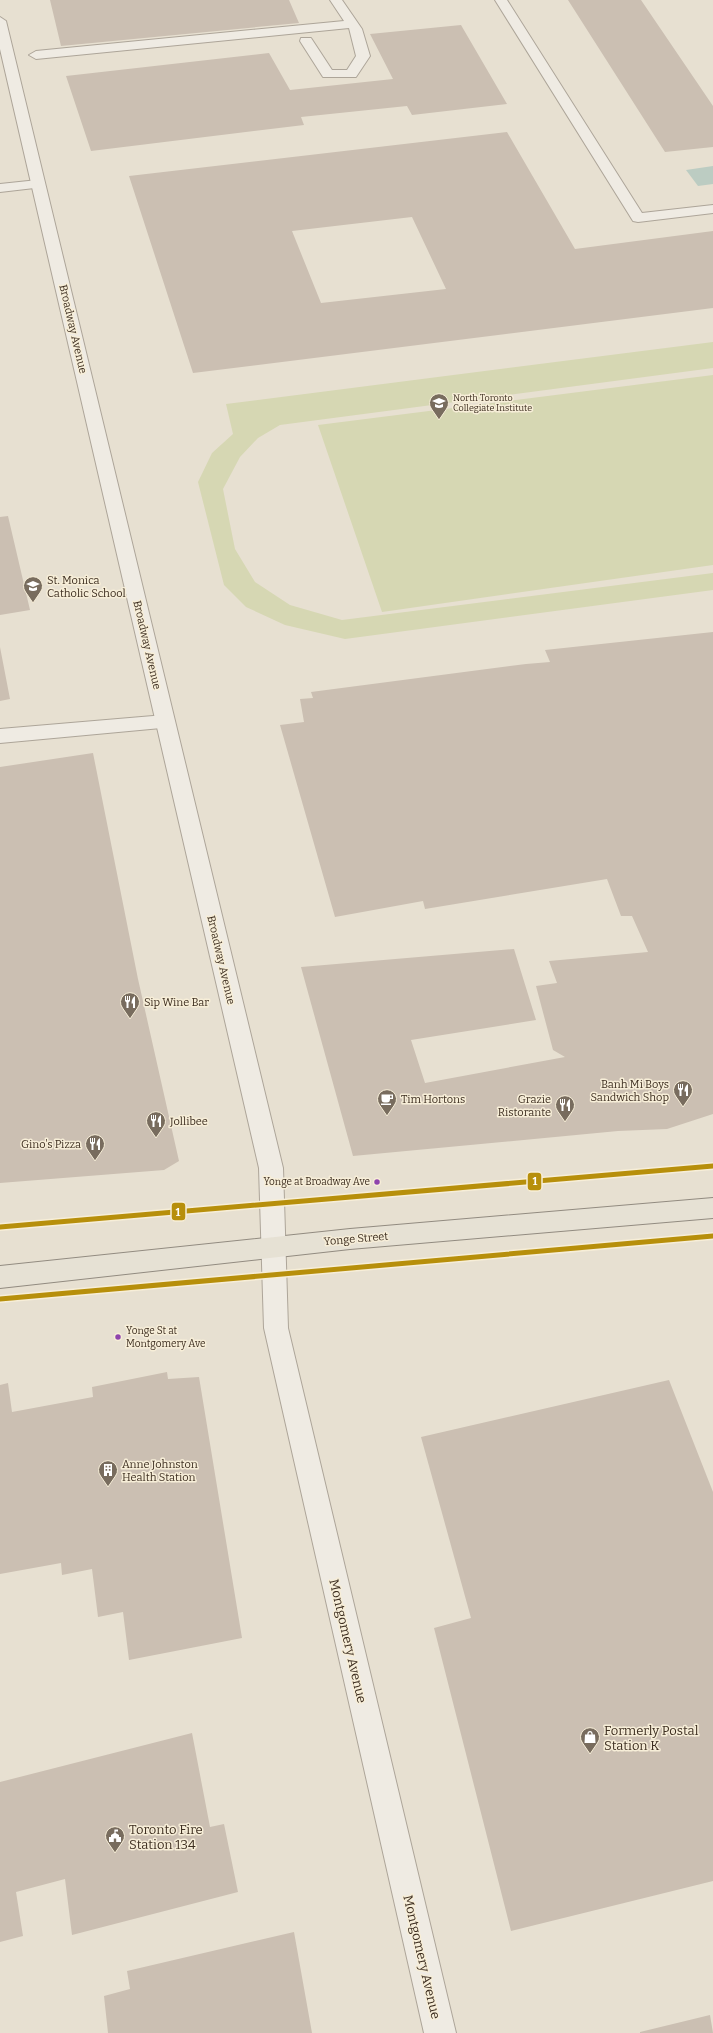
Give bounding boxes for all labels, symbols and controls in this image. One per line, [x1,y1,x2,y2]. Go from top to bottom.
street label: Broadway Avenue [56,283,90,375]
school or university icon: North Toronto Collegiate Institute [428,392,450,420]
place label: North Toronto Collegiate Institute [453,393,532,413]
place label: St. Monica Catholic School [47,574,126,600]
school or university icon: St. Monica Catholic School [22,575,44,603]
street label: Broadway Avenue [130,599,164,691]
street label: Broadway Avenue [204,914,238,1006]
restaurant icon: Sip Wine Bar [119,991,141,1019]
place label: Sip Wine Bar [144,996,209,1009]
place label: Banh Mi Boys Sandwich Shop [591,1078,669,1104]
restaurant icon: Banh Mi Boys Sandwich Shop [672,1079,694,1107]
cafe icon: Tim Hortons [376,1088,398,1116]
place label: Tim Hortons [401,1093,465,1106]
place label: Grazie Ristorante [498,1093,551,1119]
restaurant icon: Grazie Ristorante [554,1094,576,1122]
restaurant icon: Jollibee [145,1110,167,1138]
place label: Jollibee [169,1115,208,1128]
restaurant icon: Gino's Pizza [84,1133,106,1161]
place label: Gino's Pizza [21,1138,81,1151]
line badge: 1 [527,1172,542,1191]
text: 1 [533,1175,538,1188]
place label: Yonge at Broadway Ave [263,1176,370,1188]
marker: Yonge at Broadway Ave [372,1177,382,1187]
line badge: 1 [171,1202,186,1221]
text: 1 [176,1206,181,1219]
street label: Yonge Street [323,1230,389,1248]
place label: Yonge St at Montgomery Ave [126,1325,206,1350]
marker: Yonge St at Montgomery Ave [113,1332,123,1342]
place label: Anne Johnston Health Station [122,1458,198,1484]
building icon: Anne Johnston Health Station [97,1459,119,1487]
street label: Montgomery Avenue [326,1578,370,1704]
place label: Formerly Postal Station K [604,1723,699,1753]
shop icon: Formerly Postal Station K [579,1726,601,1754]
place label: Toronto Fire Station 134 [129,1822,203,1852]
public building icon: Toronto Fire Station 134 [104,1825,126,1853]
street label: Montgomery Avenue [400,1894,444,2020]

